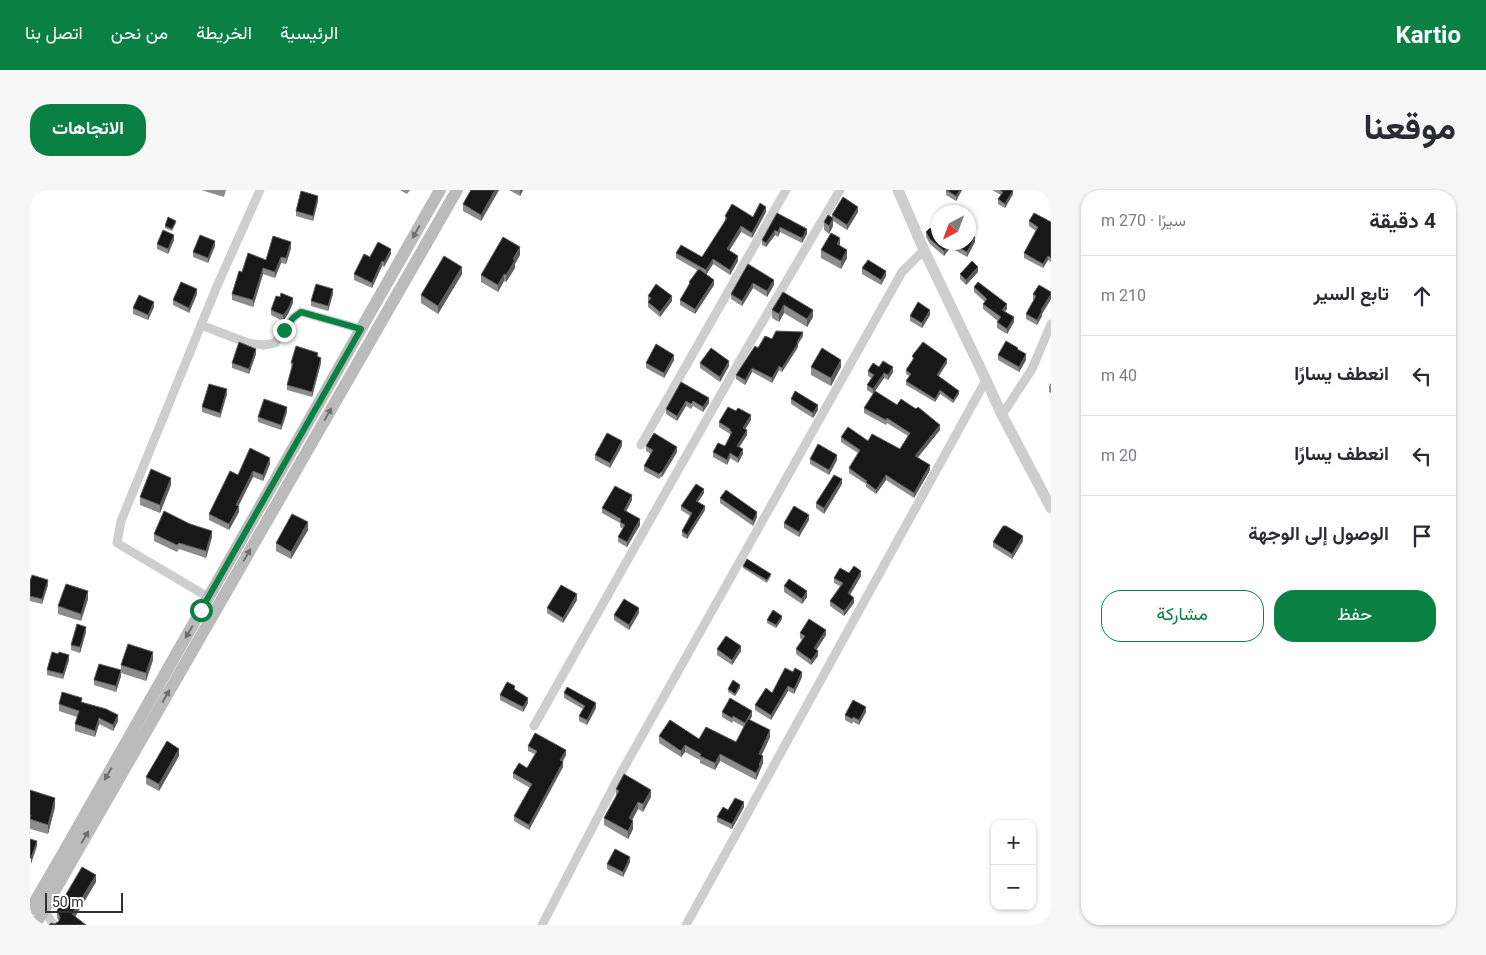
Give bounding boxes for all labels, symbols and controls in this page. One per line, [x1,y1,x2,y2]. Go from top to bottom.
text: Kartio [1396,21,1461,49]
text: اتصل بنا [25,22,83,43]
text: من نحن [111,22,168,43]
text: الخريطة [196,22,252,43]
text: الرئيسية [280,22,338,43]
button: الاتجاهات [30,104,146,156]
text: موقعنا [1363,107,1456,148]
north arrow [931,205,976,250]
text: 4 دقيقة [1369,209,1436,233]
text: سيرًا · 270 m [1101,211,1186,230]
one-way arrow [411,226,420,239]
text: تابع السير [1313,282,1389,305]
icon: ahead [1408,282,1436,310]
text: 210 m [1101,286,1146,305]
route end [273,319,296,342]
text: انعطف يسارًا [1294,362,1389,385]
icon: left [1408,362,1436,390]
text: 40 m [1101,366,1137,385]
one-way arrow [323,408,332,421]
text: انعطف يسارًا [1294,442,1389,465]
icon: left [1408,442,1436,470]
text: 20 m [1101,446,1137,465]
text: الوصول إلى الوجهة [1248,522,1389,545]
icon: arrive [1408,522,1436,550]
one-way arrow [242,549,251,562]
button: مشاركة [1101,590,1264,642]
button: حفظ [1274,590,1436,642]
route start [190,599,213,622]
one-way arrow [184,626,193,639]
one-way arrow [162,689,170,704]
one-way arrow [104,767,113,780]
map controls [991,820,1036,910]
button: + [991,820,1036,865]
one-way arrow [81,830,89,845]
button: − [991,865,1036,910]
scale bar [45,890,122,913]
text: 50 m [52,894,84,910]

